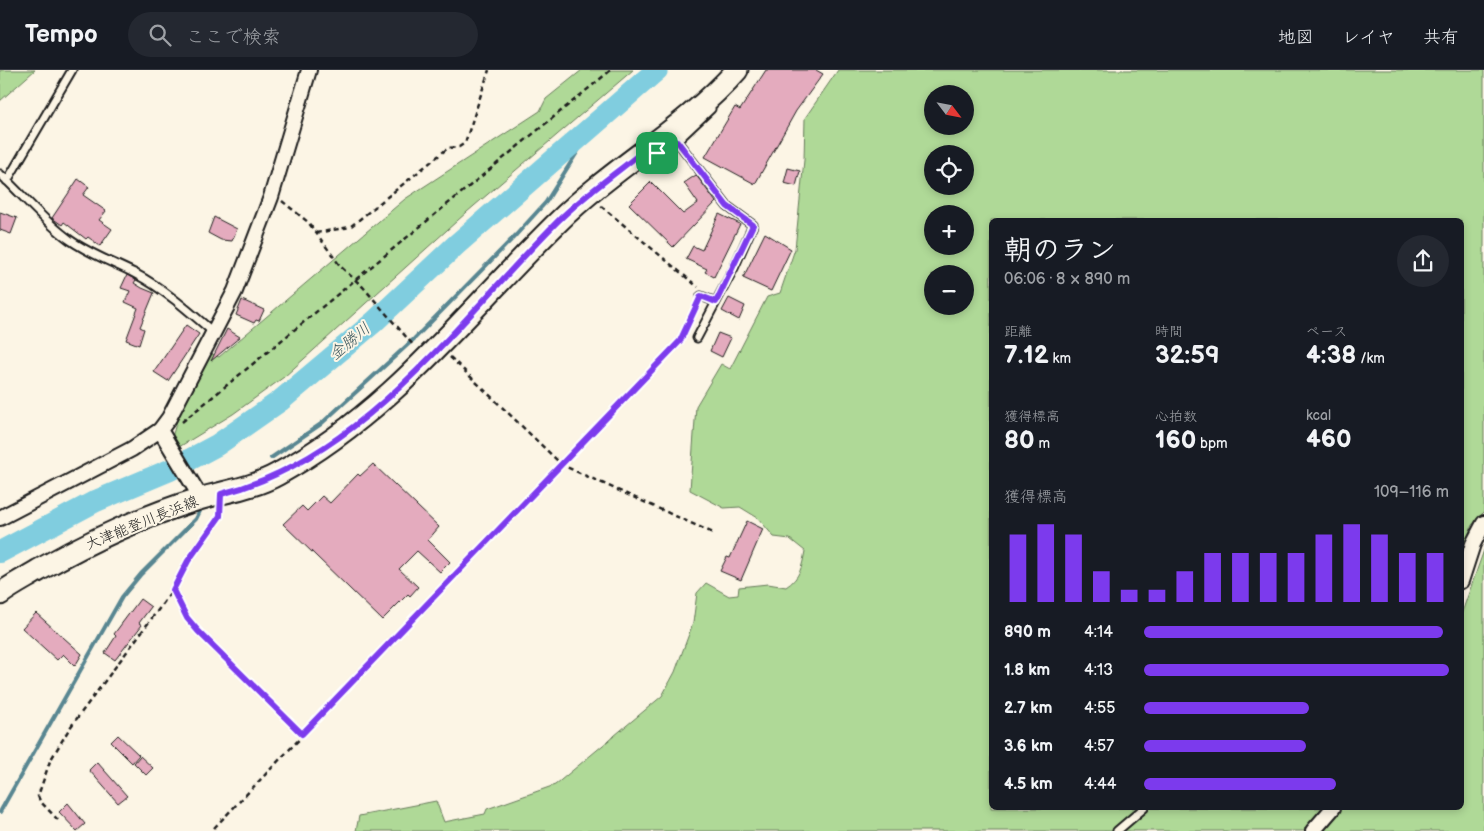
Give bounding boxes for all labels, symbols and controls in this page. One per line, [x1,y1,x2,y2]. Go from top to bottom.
search box [128,12,478,57]
text: Tempo [25,20,98,49]
icon: search [146,21,174,49]
text: ここで検索 [186,26,281,49]
text: 地図 [1278,27,1314,48]
text: レイヤ [1342,27,1395,48]
text: 共有 [1423,27,1459,48]
north arrow [924,85,974,135]
map controls [924,85,974,315]
pin [636,132,678,174]
icon: arrive [643,139,671,167]
button: locate [924,145,974,195]
button: + [924,205,974,255]
text: 朝のラン [1004,234,1116,267]
button: share [1397,235,1449,287]
button: − [924,265,974,315]
text: 06:06 · 8 × 890 m [1004,270,1130,289]
water label: 金勝川 [326,319,374,365]
text: 距離 [1004,323,1032,340]
text: 時間 [1155,323,1183,340]
text: ペース [1306,323,1347,340]
text: 7.12 [1004,340,1049,371]
text: 32:59 [1155,340,1220,371]
text: 4:38 [1306,340,1356,371]
text: km [1049,350,1071,367]
text: /km [1356,350,1385,367]
text: kcal [1306,407,1331,424]
text: 獲得標高 [1004,408,1060,425]
text: 心拍数 [1155,408,1197,425]
text: 460 [1306,424,1351,455]
text: 80 [1004,425,1035,456]
text: 160 [1155,425,1196,456]
text: m [1035,435,1050,452]
text: bpm [1196,435,1228,452]
text: 109–116 m [1374,483,1449,502]
text: 獲得標高 [1004,488,1068,507]
street label: 大津能登川長浜線 [83,492,201,554]
text: 890 m [1004,623,1051,642]
text: 4:14 [1084,623,1113,642]
text: 1.8 km [1004,661,1050,680]
text: 4:13 [1084,661,1113,680]
text: 2.7 km [1004,699,1052,718]
text: 4:55 [1084,699,1115,718]
text: 3.6 km [1004,737,1053,756]
text: 4:57 [1084,737,1114,756]
text: 4.5 km [1004,775,1053,794]
text: 4:44 [1084,775,1117,794]

